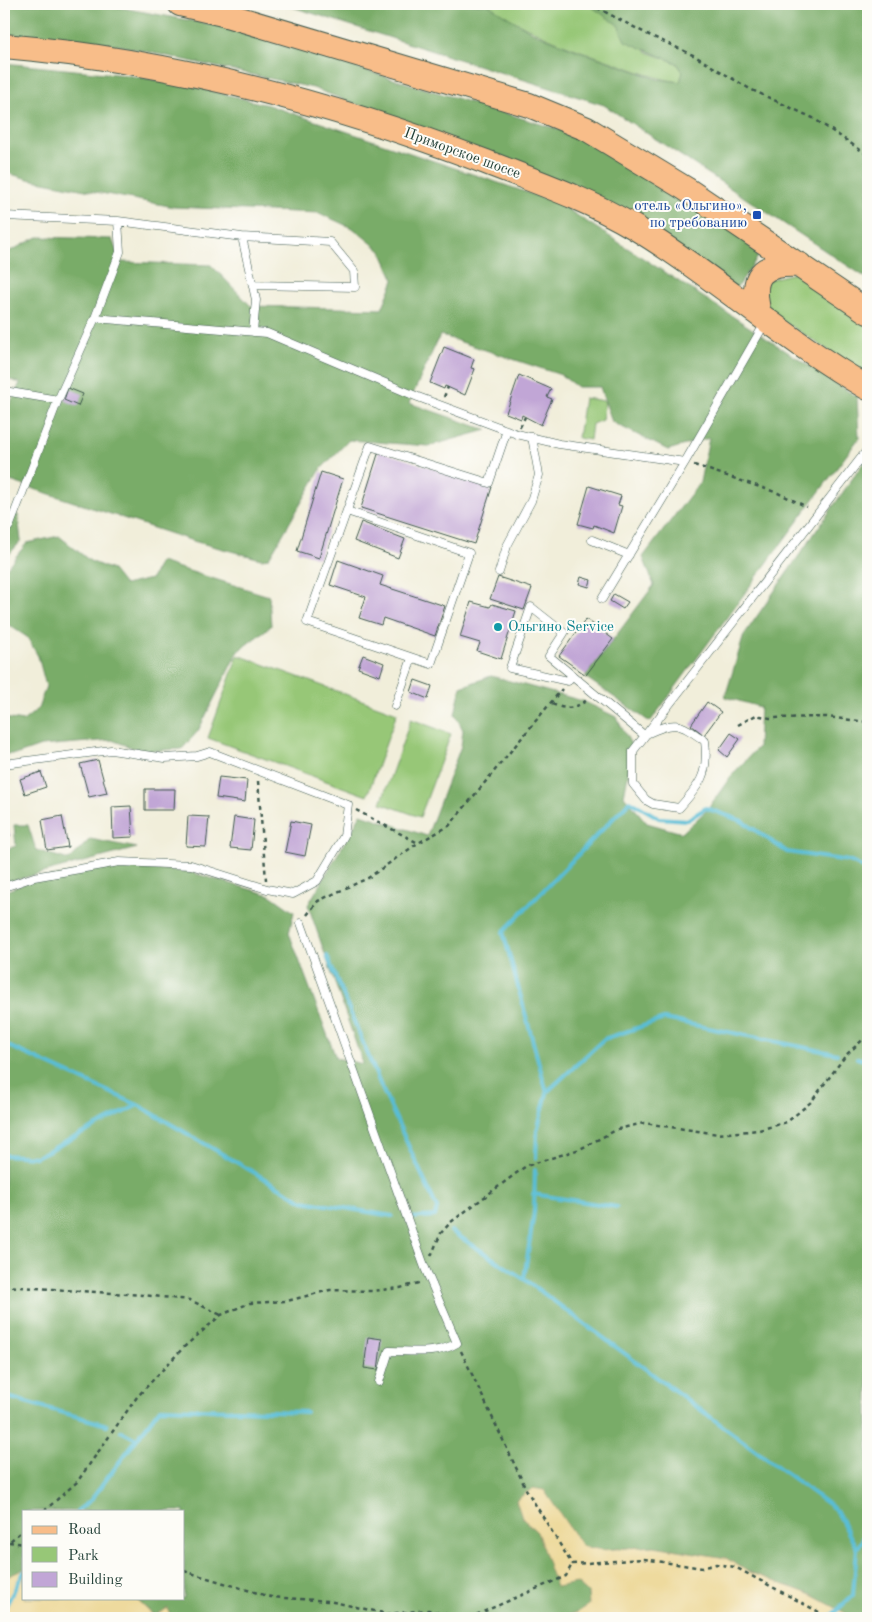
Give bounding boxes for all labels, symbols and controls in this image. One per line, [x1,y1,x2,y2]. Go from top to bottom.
street label: Приморское шоссе [402,126,522,182]
place label: отель «Ольгино», по требованию [634,199,747,231]
marker: отель «Ольгино», по требованию [751,209,763,221]
place label: Ольгино Service [508,620,614,635]
marker: Ольгино Service [492,621,504,633]
legend [22,1510,185,1600]
text: Road [68,1523,102,1538]
text: Park [68,1549,99,1564]
text: Building [68,1573,123,1588]

